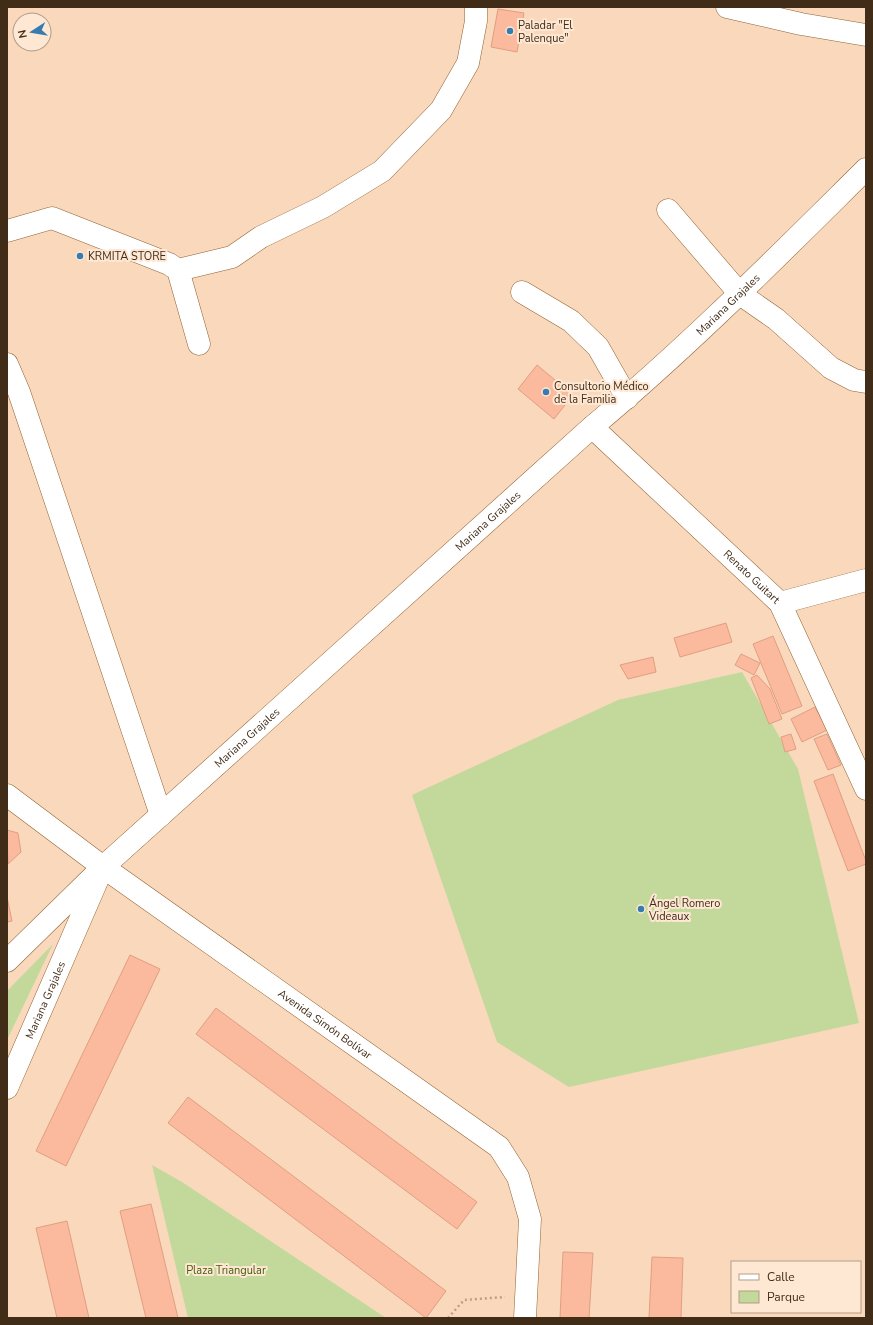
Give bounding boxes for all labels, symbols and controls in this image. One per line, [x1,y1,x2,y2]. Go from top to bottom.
north arrow [12,12,52,52]
place label: Paladar "El Palenque" [518,18,573,46]
marker: Paladar "El Palenque" [505,26,515,36]
text: N [15,28,31,40]
place label: KRMITA STORE [88,249,166,264]
marker: KRMITA STORE [75,251,85,261]
street label: Mariana Grajales [693,271,763,339]
place label: Consultorio Médico de la Familia [554,379,649,407]
marker: Consultorio Médico de la Familia [541,387,551,397]
street label: Mariana Grajales [452,488,524,554]
street label: Renato Guitart [720,547,783,607]
street label: Mariana Grajales [211,704,283,771]
place label: Ángel Romero Videaux [648,895,720,924]
marker: Ángel Romero Videaux [636,904,646,914]
street label: Mariana Grajales [22,959,69,1041]
street label: Avenida Simón Bolívar [275,986,375,1063]
legend [731,1261,861,1313]
park label: Plaza Triangular [186,1263,266,1278]
text: Calle [767,1269,795,1285]
text: Parque [767,1289,805,1305]

